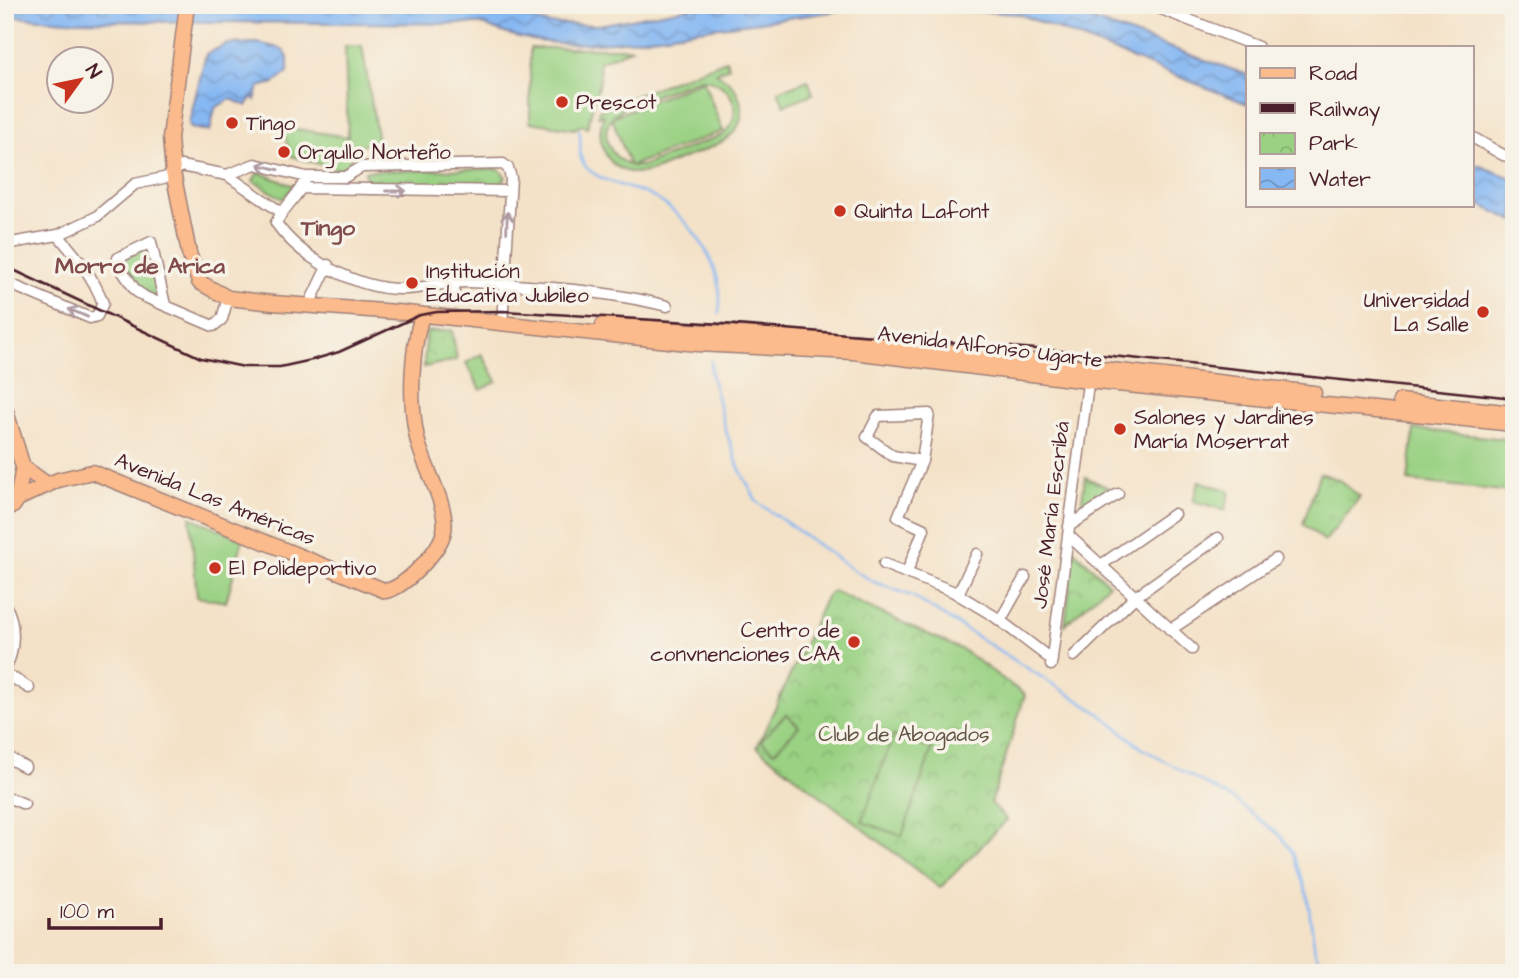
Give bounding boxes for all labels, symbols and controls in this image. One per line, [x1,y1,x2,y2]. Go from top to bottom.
north arrow [46,46,116,116]
legend [1246,46,1474,206]
text: N [78,59,108,84]
text: Road [1309,59,1357,88]
place label: Prescot [576,88,657,117]
marker: Prescot [554,94,570,110]
text: Railway [1309,95,1381,126]
place label: Tingo [246,109,296,140]
marker: Tingo [224,115,240,131]
text: Park [1309,129,1358,158]
place label: Orgullo Norteño [298,138,451,169]
marker: Orgullo Norteño [276,144,292,160]
one-way arrow [257,160,279,173]
text: Water [1309,165,1371,194]
one-way arrow [384,184,407,198]
place label: Quinta Lafont [854,197,990,226]
marker: Quinta Lafont [832,203,848,219]
one-way arrow [501,211,514,234]
district label: Tingo [300,212,355,245]
district label: Morro de Arica [55,250,225,282]
place label: Institución Educativa Jubileo [426,257,589,310]
marker: Institución Educativa Jubileo [404,275,420,291]
place label: Universidad La Salle [1364,286,1469,339]
marker: Universidad La Salle [1475,304,1491,320]
one-way arrow [68,306,90,319]
street label: Avenida Alfonso Ugarte [876,319,1104,377]
place label: Salones y Jardines María Moserrat [1134,403,1314,456]
street label: José María Escribá [1025,419,1077,610]
marker: Salones y Jardines María Moserrat [1112,421,1128,437]
street label: Avenida Las Américas [110,445,320,553]
place label: El Polideportivo [229,554,377,584]
marker: El Polideportivo [207,560,223,576]
place label: Centro de convnenciones CAA [650,616,841,669]
marker: Centro de convnenciones CAA [846,634,862,650]
park label: Club de Abogados [818,720,990,751]
scale bar [49,887,161,931]
text: 100 m [60,897,115,926]

